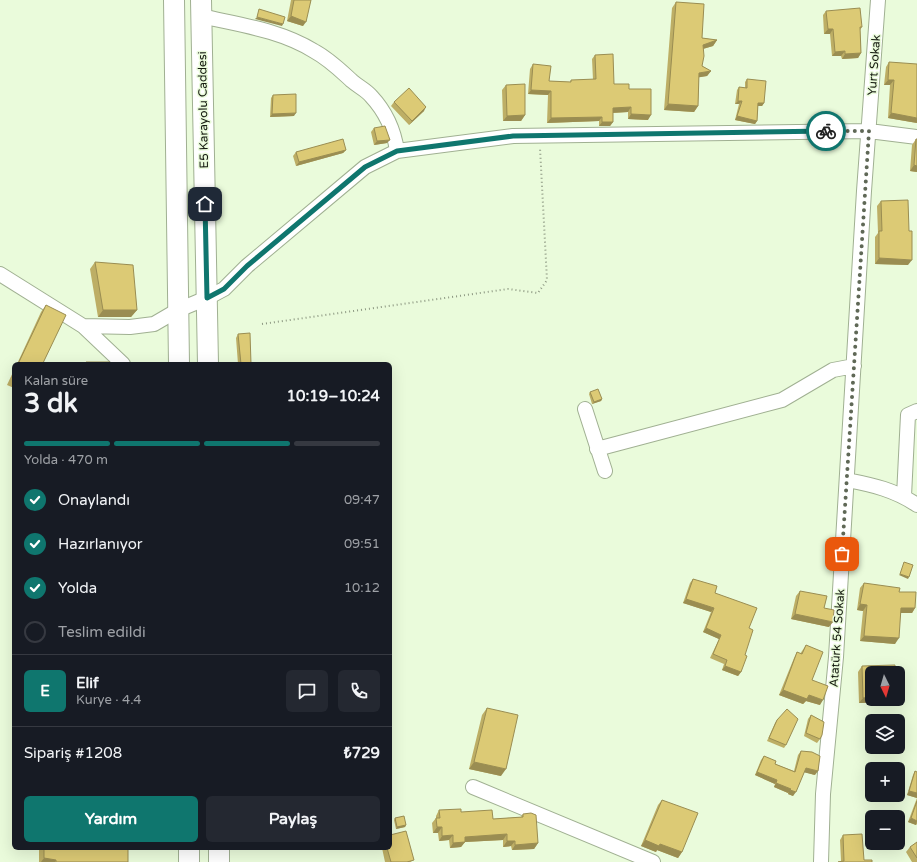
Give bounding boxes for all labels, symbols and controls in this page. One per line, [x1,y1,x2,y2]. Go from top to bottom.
street label: Yurt Sokak [865,34,883,96]
street label: E5 Karayolu Caddesi [195,51,211,169]
courier [806,111,846,151]
icon: bike [815,120,837,142]
pin [188,187,222,221]
icon: home [194,193,216,215]
text: Kalan süre [24,373,88,389]
text: 10:19–10:24 [287,387,380,405]
text: 3 dk [24,388,78,419]
text: Yolda · 470 m [24,452,108,468]
icon: check [24,489,46,511]
text: Onaylandı [58,491,130,509]
text: 09:47 [344,492,380,508]
icon: check [24,533,46,555]
text: Hazırlanıyor [58,535,143,553]
text: 09:51 [344,536,380,552]
pin [825,537,859,571]
icon: bag [831,543,853,565]
icon: check [24,577,46,599]
text: Yolda [58,579,97,597]
text: 10:12 [344,580,380,596]
street label: Atatürk 54 Sokak [827,588,847,688]
text: Teslim edildi [58,623,146,641]
north arrow [865,666,905,706]
map controls [865,666,905,850]
button: chat [286,670,328,712]
button: phone [338,670,380,712]
text: Elif [76,674,99,692]
text: E [40,682,50,700]
text: Kurye · 4.4 [76,692,141,708]
button: layers [865,714,905,754]
text: Sipariş #1208 [24,744,122,762]
text: ₺729 [344,744,380,762]
button: + [865,762,905,802]
button: Yardım [24,796,198,842]
button: Paylaş [206,796,380,842]
button: − [865,810,905,850]

